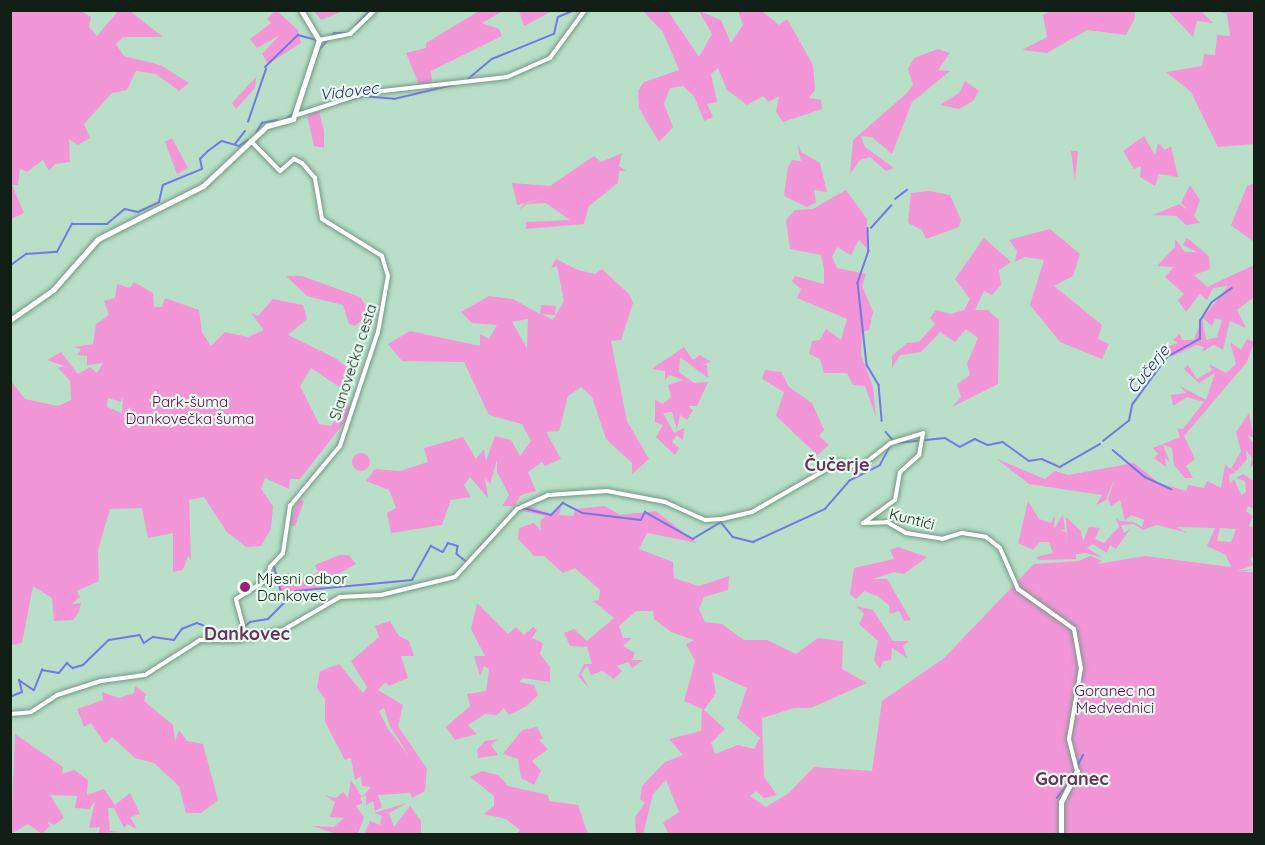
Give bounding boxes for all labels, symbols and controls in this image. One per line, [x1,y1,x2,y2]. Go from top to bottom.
water label: Vidovec [319,78,379,104]
street label: Slanovečka cesta [326,302,380,422]
water label: Čučerje [1123,341,1173,397]
park label: Park-šuma Dankovečka šuma [126,392,254,427]
district label: Čučerje [804,454,870,476]
street label: Kuntići [887,505,937,533]
place label: Mjesni odbor Dankovec [257,569,347,604]
marker: Mjesni odbor Dankovec [238,580,252,594]
district label: Dankovec [204,623,290,645]
park label: Goranec na Medvednici [1075,681,1155,716]
district label: Goranec [1035,768,1109,790]

